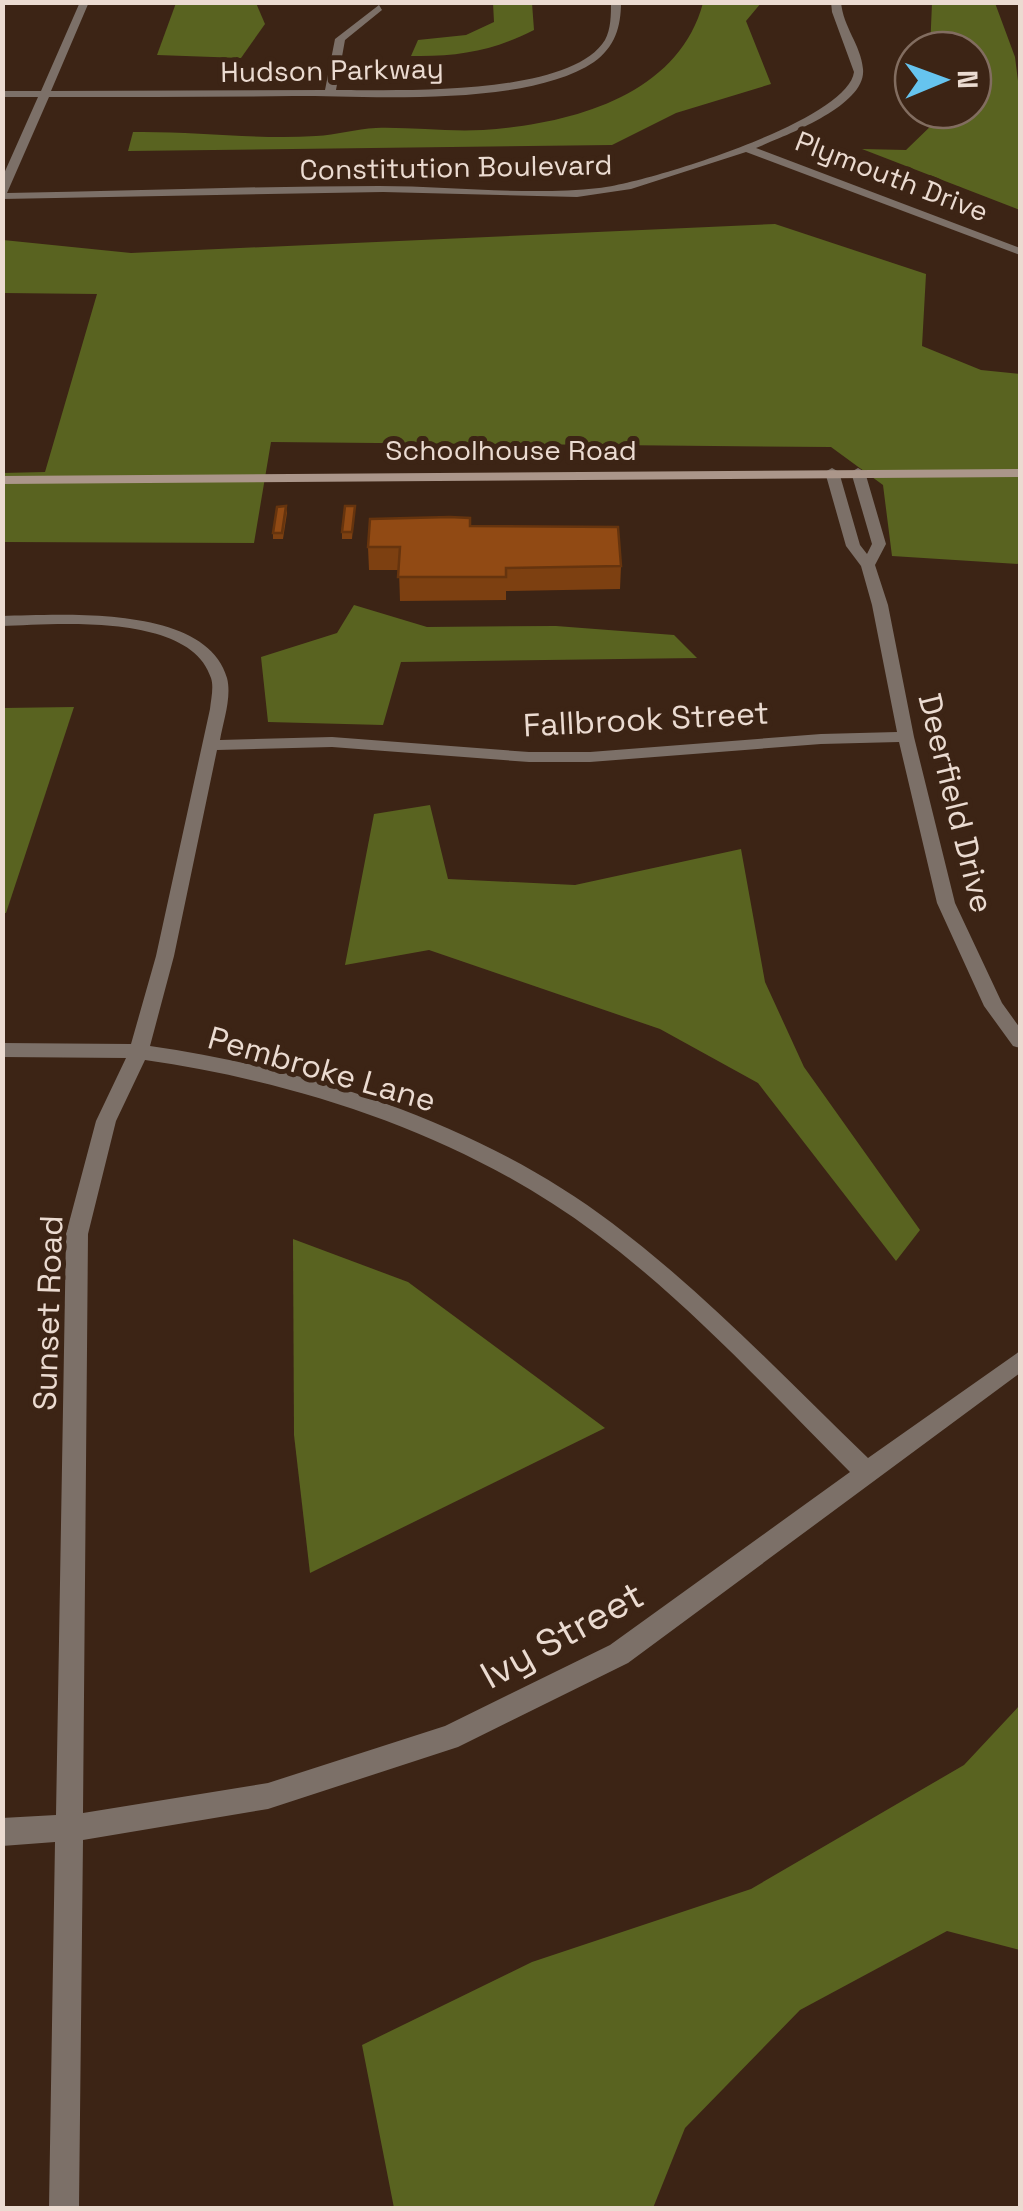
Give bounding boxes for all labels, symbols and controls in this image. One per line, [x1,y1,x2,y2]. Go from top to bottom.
north arrow [893,30,993,130]
street label: Hudson Parkway [220,50,444,90]
text: N [950,70,986,89]
street label: Plymouth Drive [790,123,994,229]
street label: Constitution Boulevard [299,146,613,188]
street label: Schoolhouse Road [385,432,637,468]
street label: Deerfield Drive [909,689,1003,917]
street label: Fallbrook Street [522,693,770,745]
street label: Pembroke Lane [204,1017,440,1121]
street label: Sunset Road [25,1215,71,1411]
street label: Ivy Street [472,1571,652,1699]

